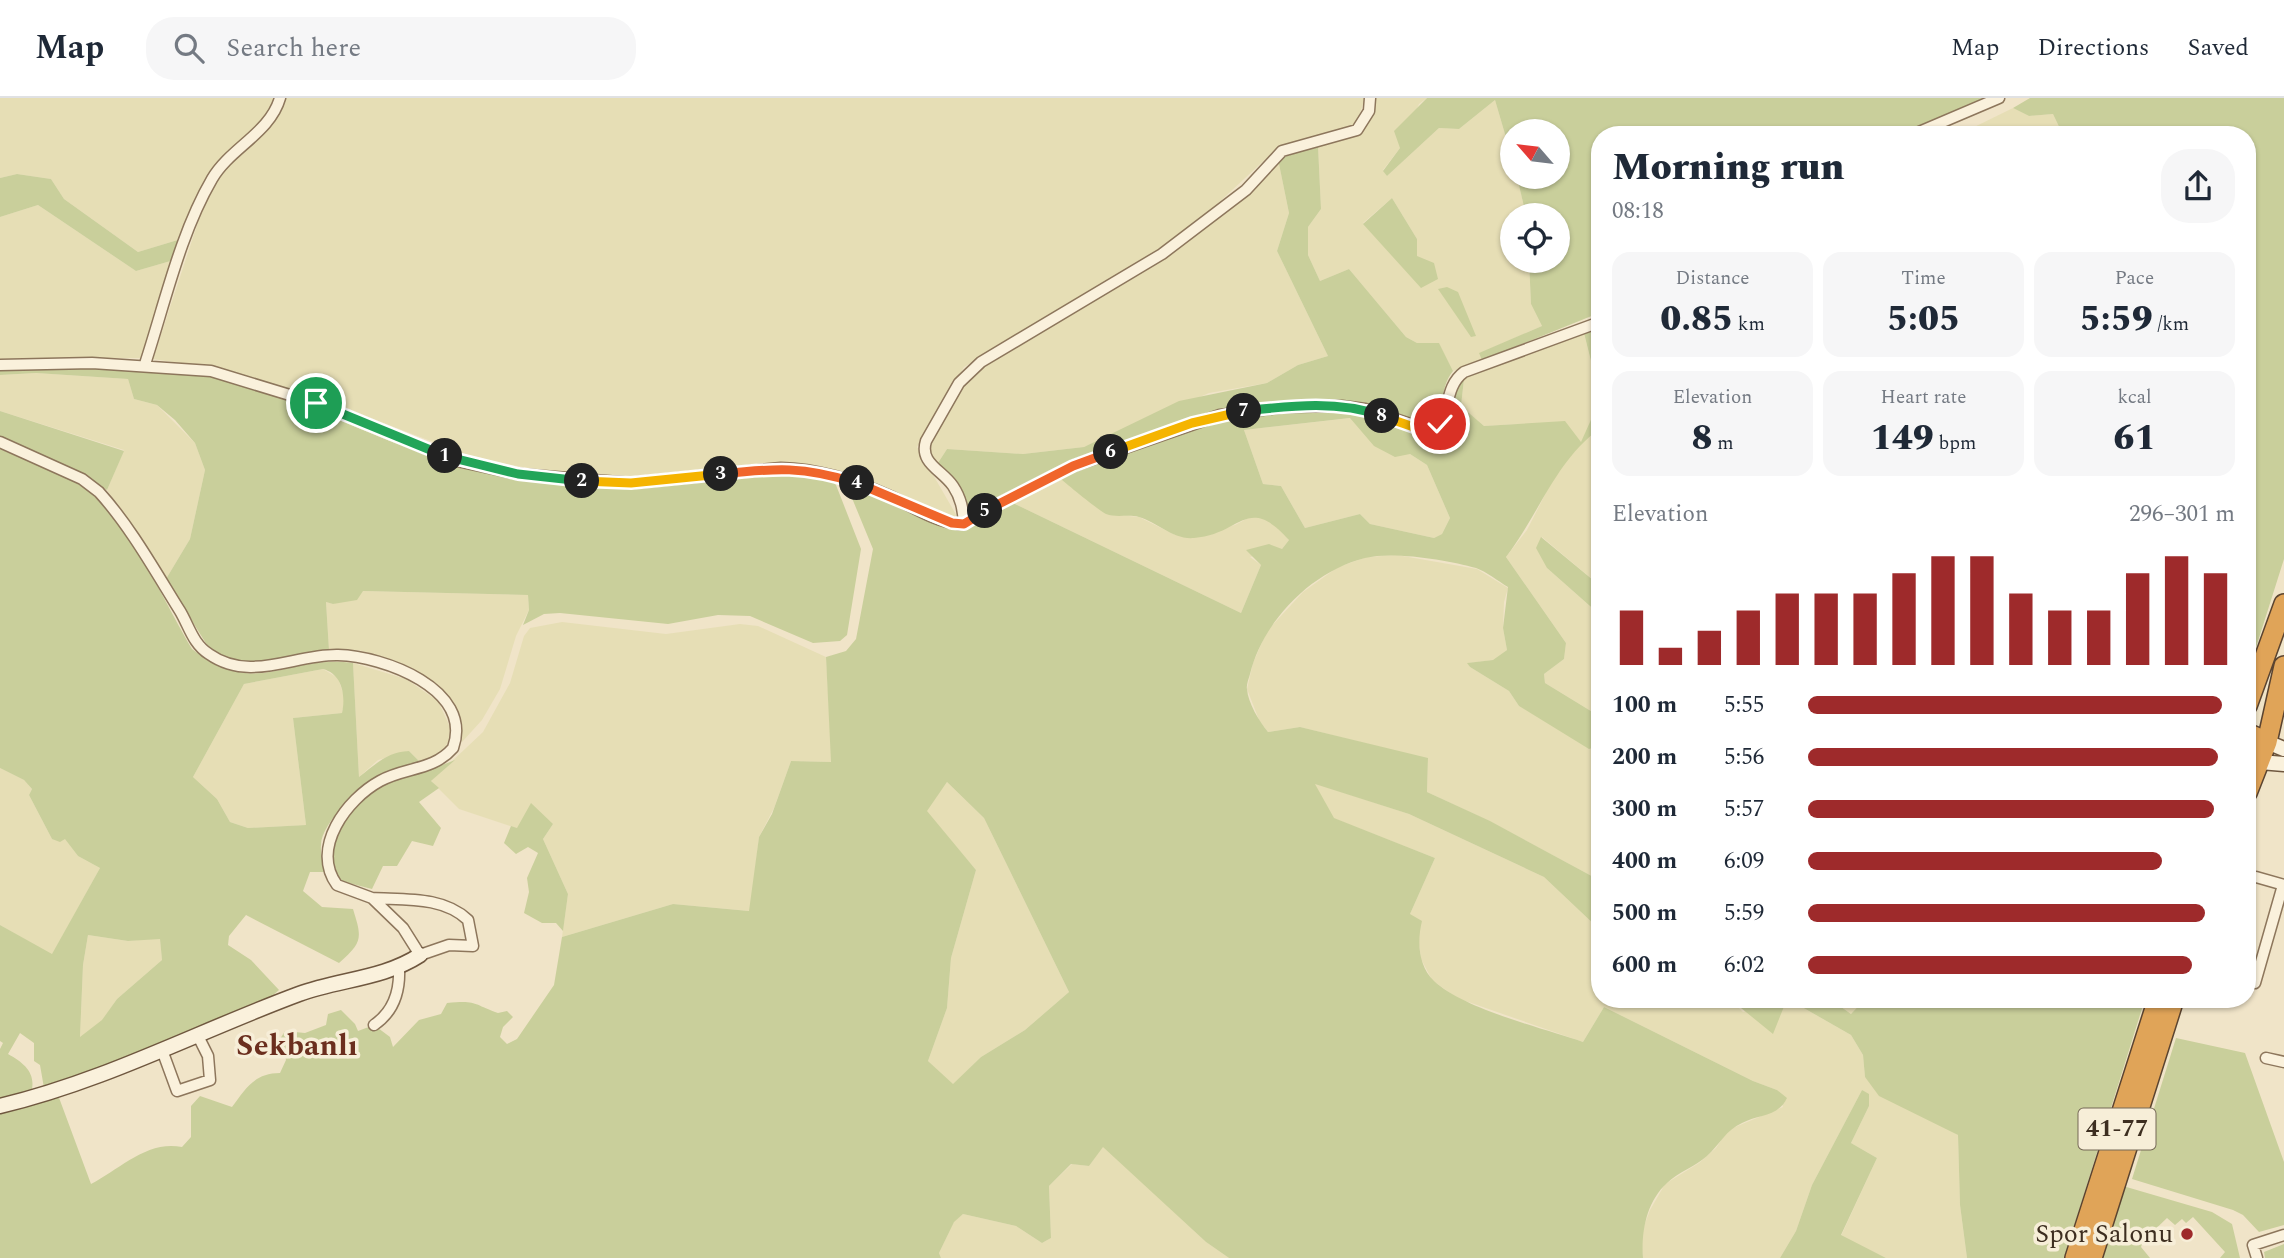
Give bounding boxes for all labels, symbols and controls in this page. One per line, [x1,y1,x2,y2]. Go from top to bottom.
search box [146,17,636,80]
text: Map [35,23,104,73]
text: Search here [226,28,361,68]
icon: search [170,29,208,67]
text: Map [1951,30,1999,66]
text: Directions [2037,30,2149,66]
text: Saved [2187,30,2249,66]
north arrow [1500,119,1570,189]
map controls [1500,119,1570,273]
text: Morning run [1612,139,1845,197]
button: share [2161,149,2235,223]
text: 08:18 [1612,194,1664,229]
button: locate [1500,203,1570,273]
text: Distance [1675,264,1750,293]
text: Time [1901,264,1946,293]
text: Pace [2115,264,2154,293]
text: 0.85 [1660,293,1733,346]
text: 5:05 [1887,293,1960,346]
text: 5:59 [2080,293,2153,346]
text: km [1733,310,1765,339]
text: /km [2153,310,2189,339]
pin [286,373,346,433]
text: Elevation [1673,383,1752,412]
text: Heart rate [1881,383,1966,412]
text: kcal [2117,383,2152,412]
icon: arrive [297,384,335,422]
pin: 7 [1226,394,1262,428]
pin [1410,394,1470,454]
text: 7 [1238,396,1249,425]
pin: 8 [1364,398,1400,434]
text: 8 [1376,401,1387,430]
icon: check [1421,405,1459,443]
text: 8 [1691,412,1712,465]
text: 149 [1871,412,1934,465]
text: 61 [2113,412,2156,465]
text: m [1712,429,1734,458]
text: bpm [1934,429,1976,458]
pin: 6 [1094,434,1128,470]
text: 6 [1105,437,1116,466]
pin: 1 [428,438,462,474]
text: 1 [439,441,450,470]
pin: 3 [704,456,738,492]
text: 3 [715,459,726,488]
pin: 2 [564,464,600,498]
text: 2 [576,466,587,495]
pin: 4 [840,466,874,500]
text: 4 [851,468,862,497]
pin: 5 [968,494,1002,528]
text: 5 [979,496,990,525]
text: Elevation [1612,497,1708,532]
text: 296–301 m [2129,497,2235,532]
text: 100 m [1612,688,1677,723]
text: 5:55 [1724,688,1764,723]
text: 200 m [1612,740,1677,775]
text: 5:56 [1724,740,1764,775]
text: 300 m [1612,792,1677,827]
text: 5:57 [1724,792,1764,827]
text: 400 m [1612,844,1677,879]
text: 6:09 [1724,844,1764,879]
text: 500 m [1612,896,1677,931]
text: 5:59 [1724,896,1764,931]
text: 600 m [1612,948,1677,983]
text: 6:02 [1724,948,1764,983]
district label: Sekbanlı [236,1023,358,1069]
road number: 41-77 [2078,1108,2156,1149]
place label: Spor Salonu [2035,1214,2173,1254]
marker: Spor Salonu [2179,1226,2195,1242]

